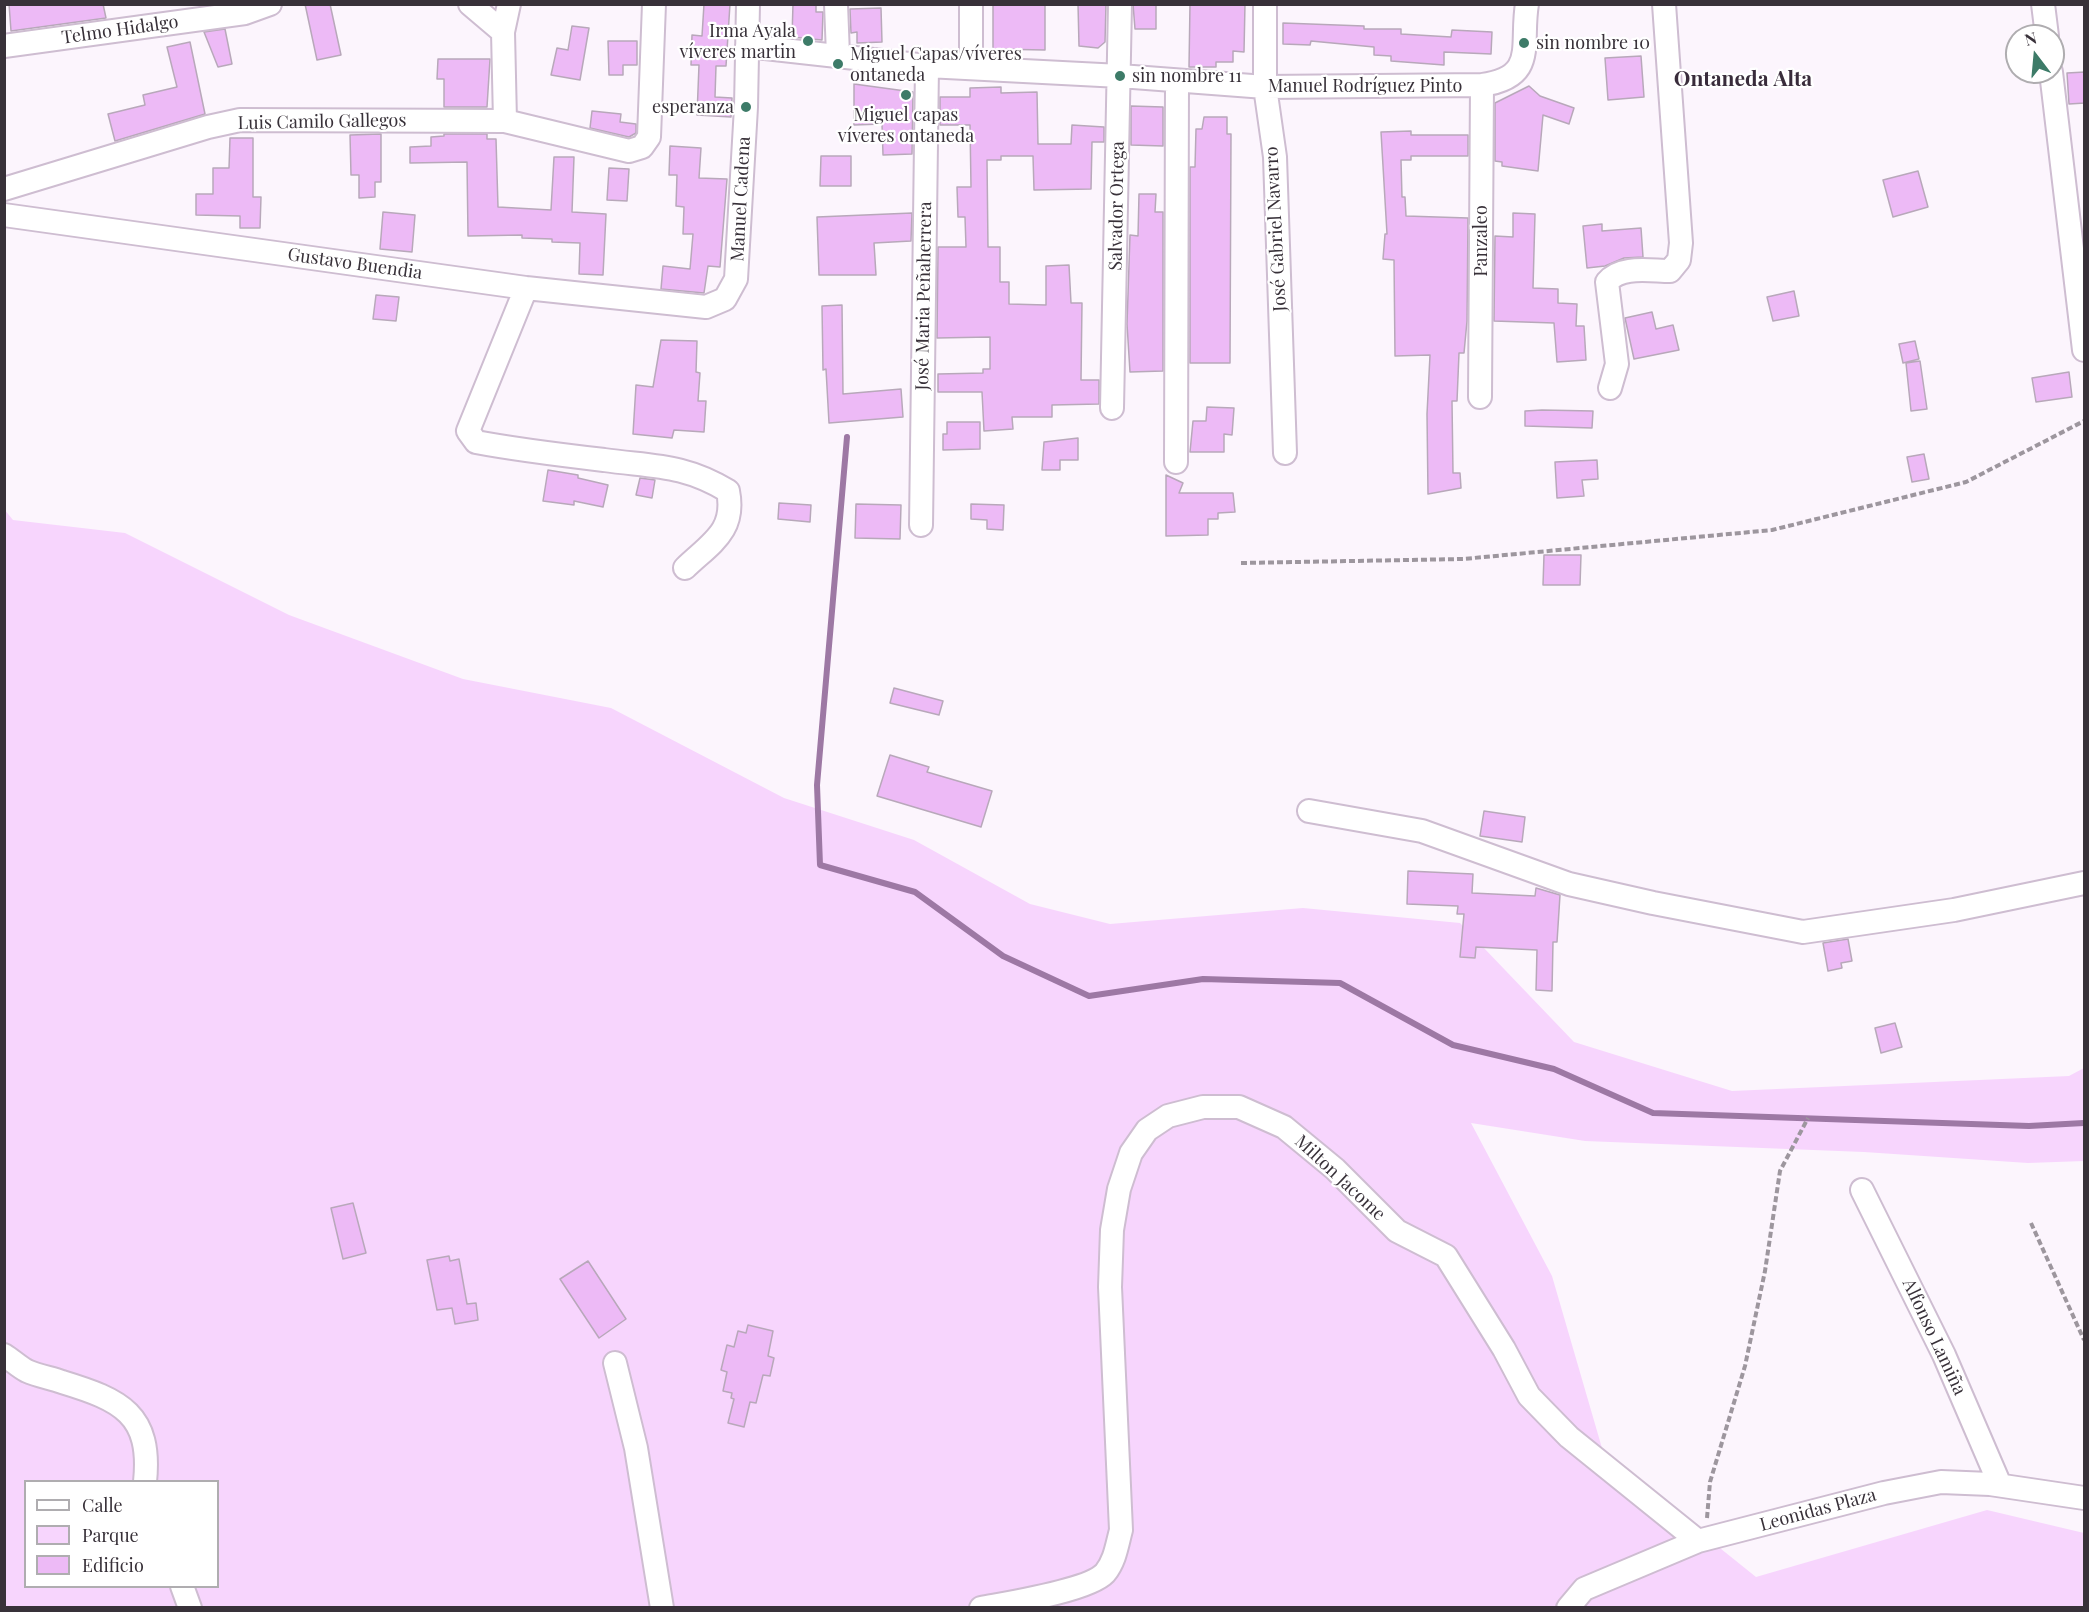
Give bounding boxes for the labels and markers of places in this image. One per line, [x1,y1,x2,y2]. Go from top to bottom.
place label: Irma Ayala víveres martin [680,20,796,63]
place label: sin nombre 10 [1536,32,1650,54]
marker: Irma Ayala víveres martin [801,34,815,48]
marker: sin nombre 10 [1517,36,1531,50]
place label: Miguel Capas/víveres ontaneda [850,43,1022,86]
marker: Miguel Capas/víveres ontaneda [831,57,845,71]
place label: sin nombre 11 [1132,65,1242,87]
marker: sin nombre 11 [1113,69,1127,83]
marker: Miguel capas víveres ontaneda [899,88,913,102]
place label: esperanza [652,96,734,118]
marker: esperanza [739,100,753,114]
place label: Miguel capas víveres ontaneda [838,104,974,146]

